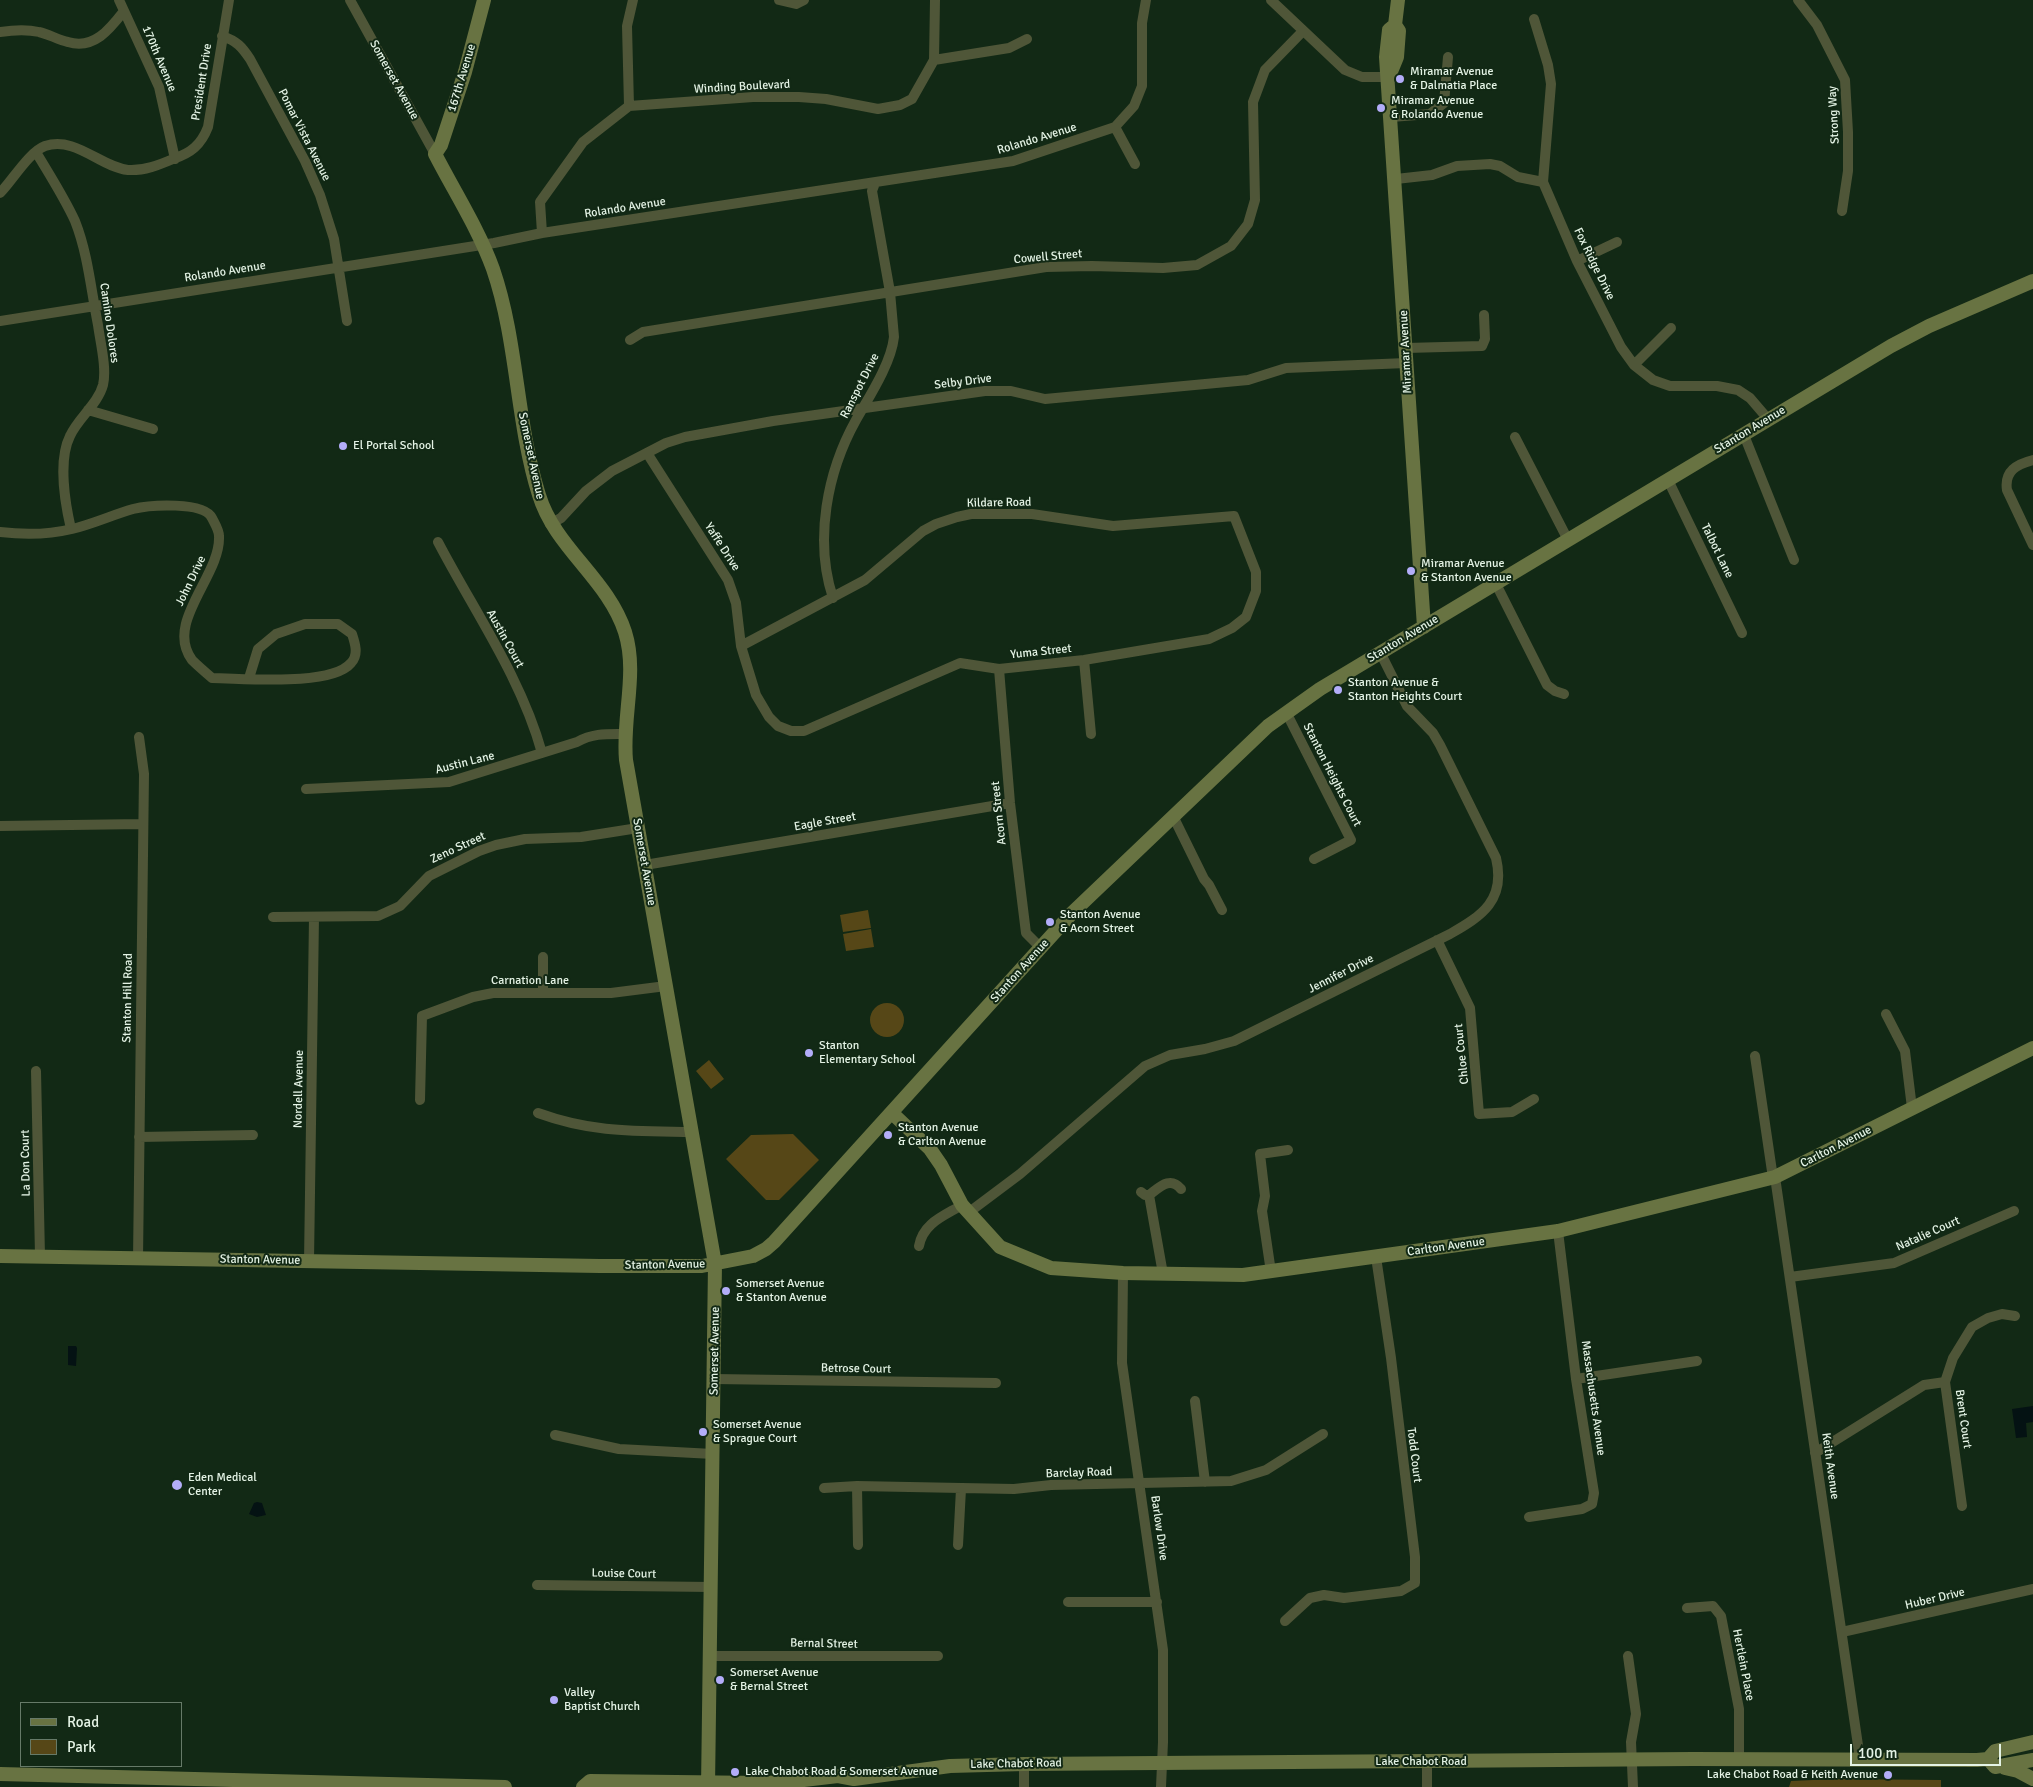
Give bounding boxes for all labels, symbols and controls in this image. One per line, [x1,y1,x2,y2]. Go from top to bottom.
street label: 170th Avenue [139,24,179,94]
street label: Somerset Avenue [366,38,422,122]
street label: President Drive [189,42,215,122]
street label: 167th Avenue [445,42,479,114]
place label: Miramar Avenue & Dalmatia Place [1410,65,1497,93]
marker: Miramar Avenue & Dalmatia Place [1394,73,1406,85]
street label: Winding Boulevard [693,77,791,97]
street label: Strong Way [1825,86,1843,144]
street label: Pomar Vista Avenue [275,87,333,183]
place label: Miramar Avenue & Rolando Avenue [1391,94,1483,122]
marker: Miramar Avenue & Rolando Avenue [1375,102,1387,114]
street label: Rolando Avenue [996,120,1078,158]
street label: Rolando Avenue [583,194,667,222]
street label: Fox Ridge Drive [1570,225,1618,303]
street label: Cowell Street [1013,247,1083,267]
street label: Rolando Avenue [183,258,267,286]
street label: Camino Dolores [96,282,122,364]
street label: Miramar Avenue [1397,310,1415,394]
street label: Ranspot Drive [837,351,883,421]
street label: Selby Drive [934,371,992,393]
street label: Stanton Avenue [1712,403,1788,457]
street label: Somerset Avenue [515,411,547,501]
place label: El Portal School [353,439,435,453]
marker: El Portal School [337,440,349,452]
street label: Kildare Road [966,495,1032,511]
street label: Yaffe Drive [701,520,743,574]
street label: Talbot Lane [1698,521,1736,581]
street label: John Drive [173,553,209,609]
place label: Miramar Avenue & Stanton Avenue [1421,557,1512,585]
marker: Miramar Avenue & Stanton Avenue [1405,565,1417,577]
street label: Austin Court [483,607,527,671]
street label: Stanton Avenue [1365,612,1441,666]
street label: Yuma Street [1010,642,1072,662]
place label: Stanton Avenue & Stanton Heights Court [1348,676,1462,704]
marker: Stanton Avenue & Stanton Heights Court [1332,684,1344,696]
street label: Stanton Heights Court [1300,721,1364,829]
street label: Austin Lane [434,749,496,777]
street label: Acorn Street [988,780,1010,846]
street label: Eagle Street [793,809,857,835]
street label: Somerset Avenue [629,817,659,907]
street label: Zeno Street [428,829,488,867]
place label: Stanton Avenue & Acorn Street [1060,908,1141,936]
marker: Stanton Avenue & Acorn Street [1044,916,1056,928]
street label: Stanton Avenue [988,936,1052,1006]
street label: Jennifer Drive [1306,951,1376,997]
street label: Stanton Hill Road [120,953,136,1043]
street label: Carnation Lane [491,974,569,988]
street label: Chloe Court [1452,1023,1472,1085]
place label: Stanton Elementary School [819,1039,915,1067]
marker: Stanton Elementary School [803,1047,815,1059]
street label: Nordell Avenue [291,1050,307,1128]
place label: Stanton Avenue & Carlton Avenue [898,1121,986,1149]
street label: Carlton Avenue [1798,1123,1874,1171]
street label: La Don Court [18,1129,34,1197]
marker: Stanton Avenue & Carlton Avenue [882,1129,894,1141]
street label: Natalie Court [1894,1213,1962,1255]
street label: Carlton Avenue [1406,1234,1486,1260]
street label: Stanton Avenue [220,1252,300,1268]
street label: Stanton Avenue [625,1257,705,1273]
place label: Somerset Avenue & Stanton Avenue [736,1277,827,1305]
marker: Somerset Avenue & Stanton Avenue [720,1285,732,1297]
street label: Somerset Avenue [707,1307,723,1395]
street label: Massachusetts Avenue [1578,1339,1608,1457]
street label: Betrose Court [821,1361,891,1377]
street label: Brent Court [1952,1389,1974,1449]
place label: Somerset Avenue & Sprague Court [713,1418,802,1446]
marker: Somerset Avenue & Sprague Court [697,1426,709,1438]
street label: Todd Court [1403,1427,1425,1483]
street label: Keith Avenue [1818,1432,1842,1500]
street label: Barclay Road [1045,1465,1113,1481]
place label: Eden Medical Center [188,1471,257,1499]
marker: Eden Medical Center [170,1478,184,1492]
street label: Barlow Drive [1147,1495,1171,1561]
street label: Louise Court [592,1566,656,1582]
street label: Huber Drive [1904,1585,1966,1613]
street label: Hertlein Place [1729,1628,1757,1702]
street label: Bernal Street [790,1636,858,1652]
place label: Somerset Avenue & Bernal Street [730,1666,819,1694]
marker: Somerset Avenue & Bernal Street [714,1674,726,1686]
place label: Valley Baptist Church [564,1686,640,1714]
marker: Valley Baptist Church [548,1694,560,1706]
legend [20,1702,182,1767]
text: Road [67,1713,99,1731]
scale bar [1853,1734,2004,1766]
text: Park [67,1738,96,1756]
text: 100 m [1858,1744,1898,1762]
street label: Lake Chabot Road [1375,1755,1467,1769]
street label: Lake Chabot Road [970,1756,1062,1772]
place label: Lake Chabot Road & Somerset Avenue [745,1765,938,1779]
marker: Lake Chabot Road & Somerset Avenue [729,1766,741,1778]
place label: Lake Chabot Road & Keith Avenue [1707,1768,1878,1782]
marker: Lake Chabot Road & Keith Avenue [1882,1769,1894,1781]

